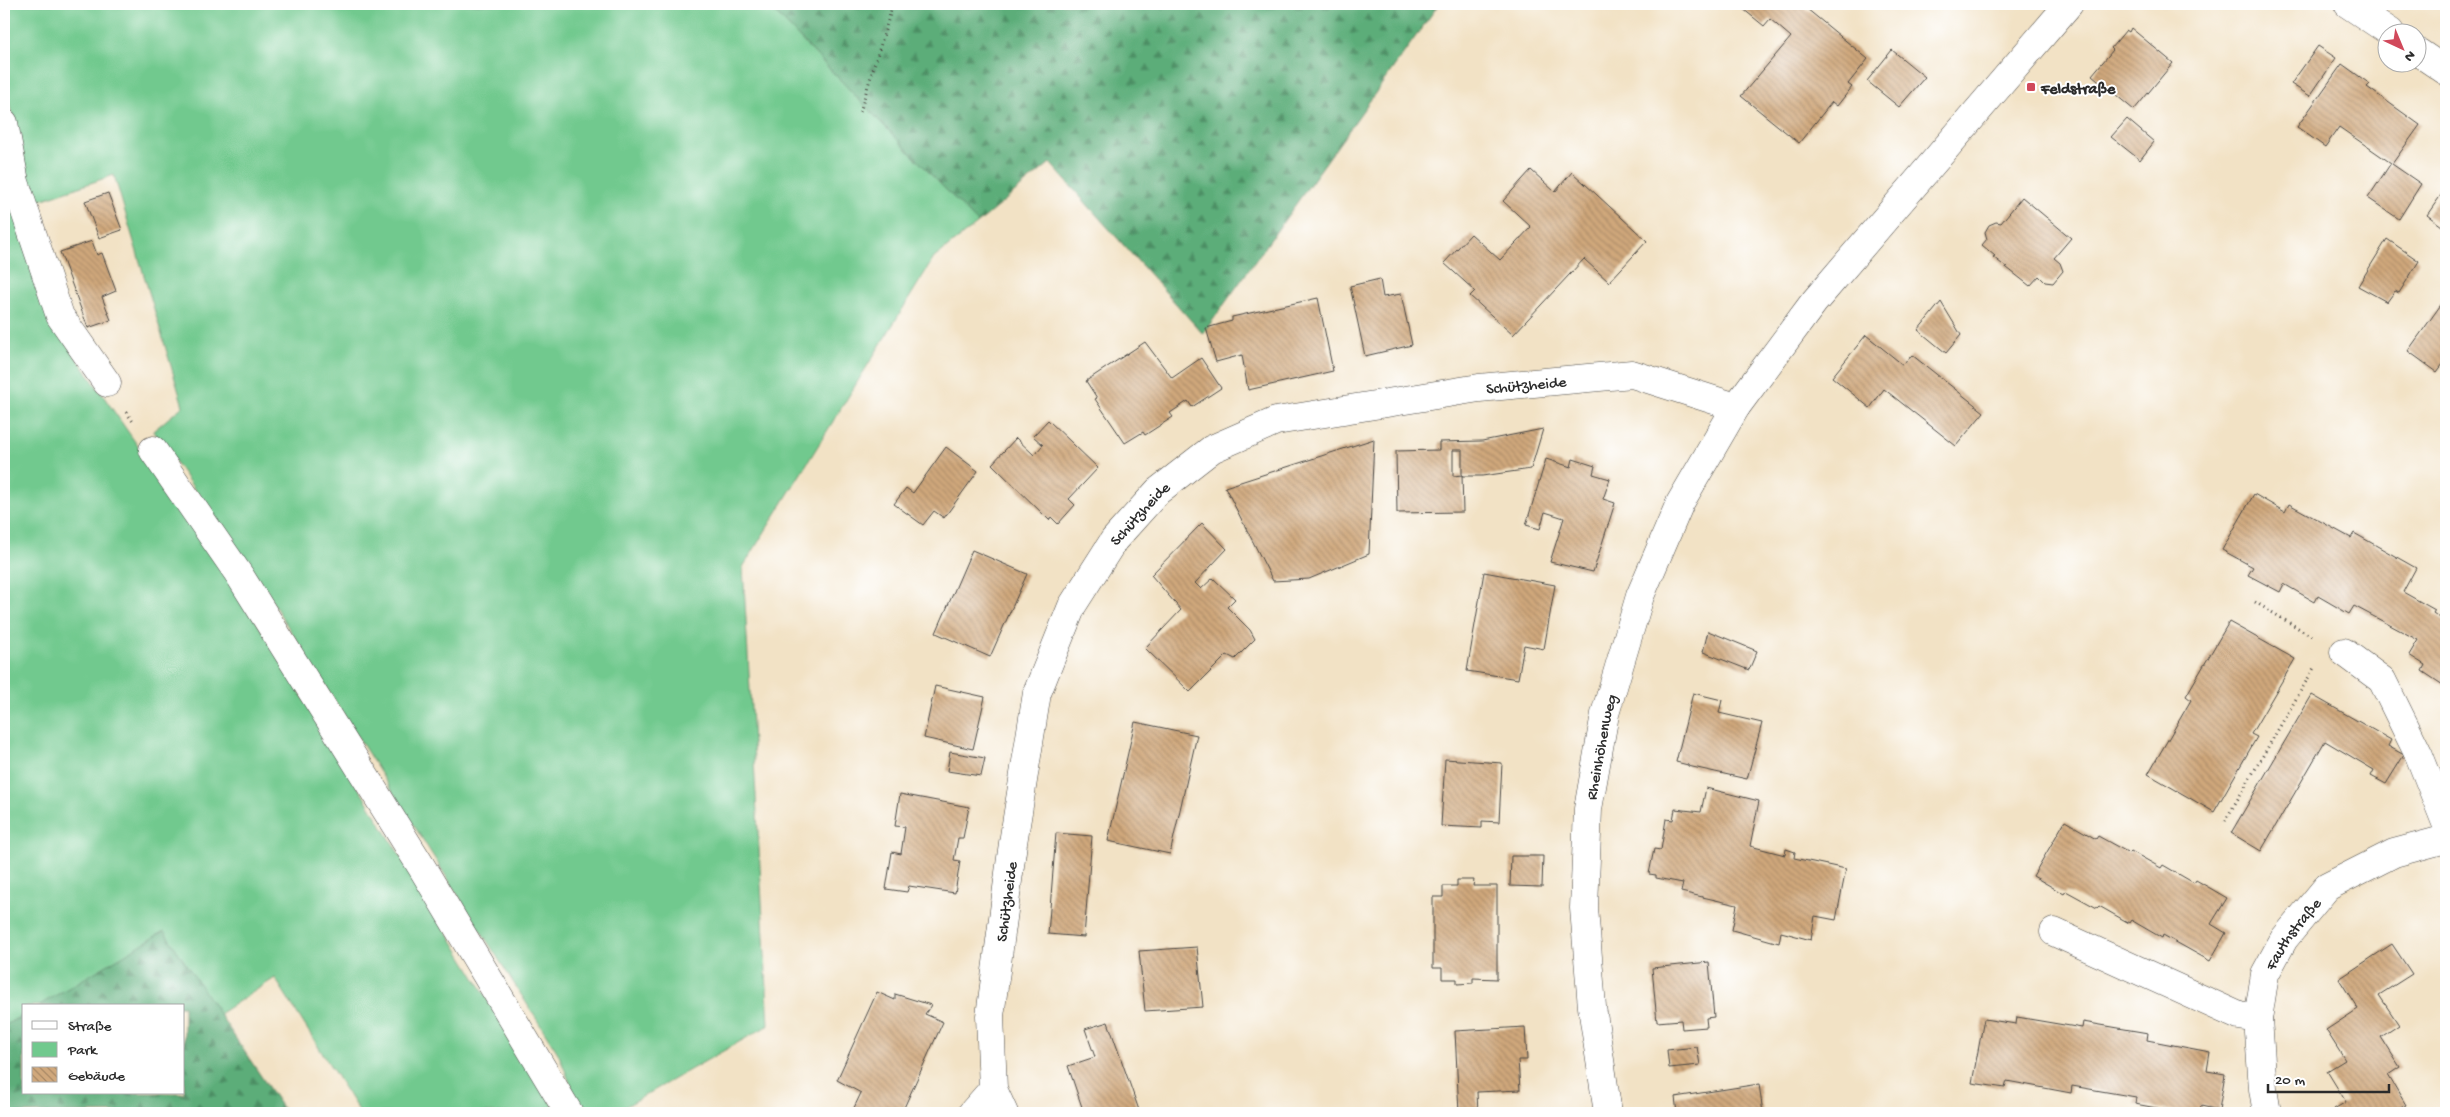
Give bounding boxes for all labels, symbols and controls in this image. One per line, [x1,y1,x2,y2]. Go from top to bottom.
north arrow [2378,22,2428,72]
text: N [2400,46,2418,65]
marker: Feldstraße [2025,81,2037,93]
place label: Feldstraße [2040,81,2116,100]
street label: Schützheide [1485,374,1568,400]
street label: Schützheide [1107,479,1176,551]
street label: Rheinhöhenweg [1584,693,1623,802]
street label: Schützheide [994,860,1024,943]
street label: Fauthstraße [2262,895,2327,975]
legend [22,1004,185,1094]
text: Straße [68,1018,112,1036]
text: Park [67,1042,98,1060]
scale bar [2268,1062,2389,1094]
text: Gebäude [68,1068,125,1086]
text: 20 m [2275,1072,2305,1090]

